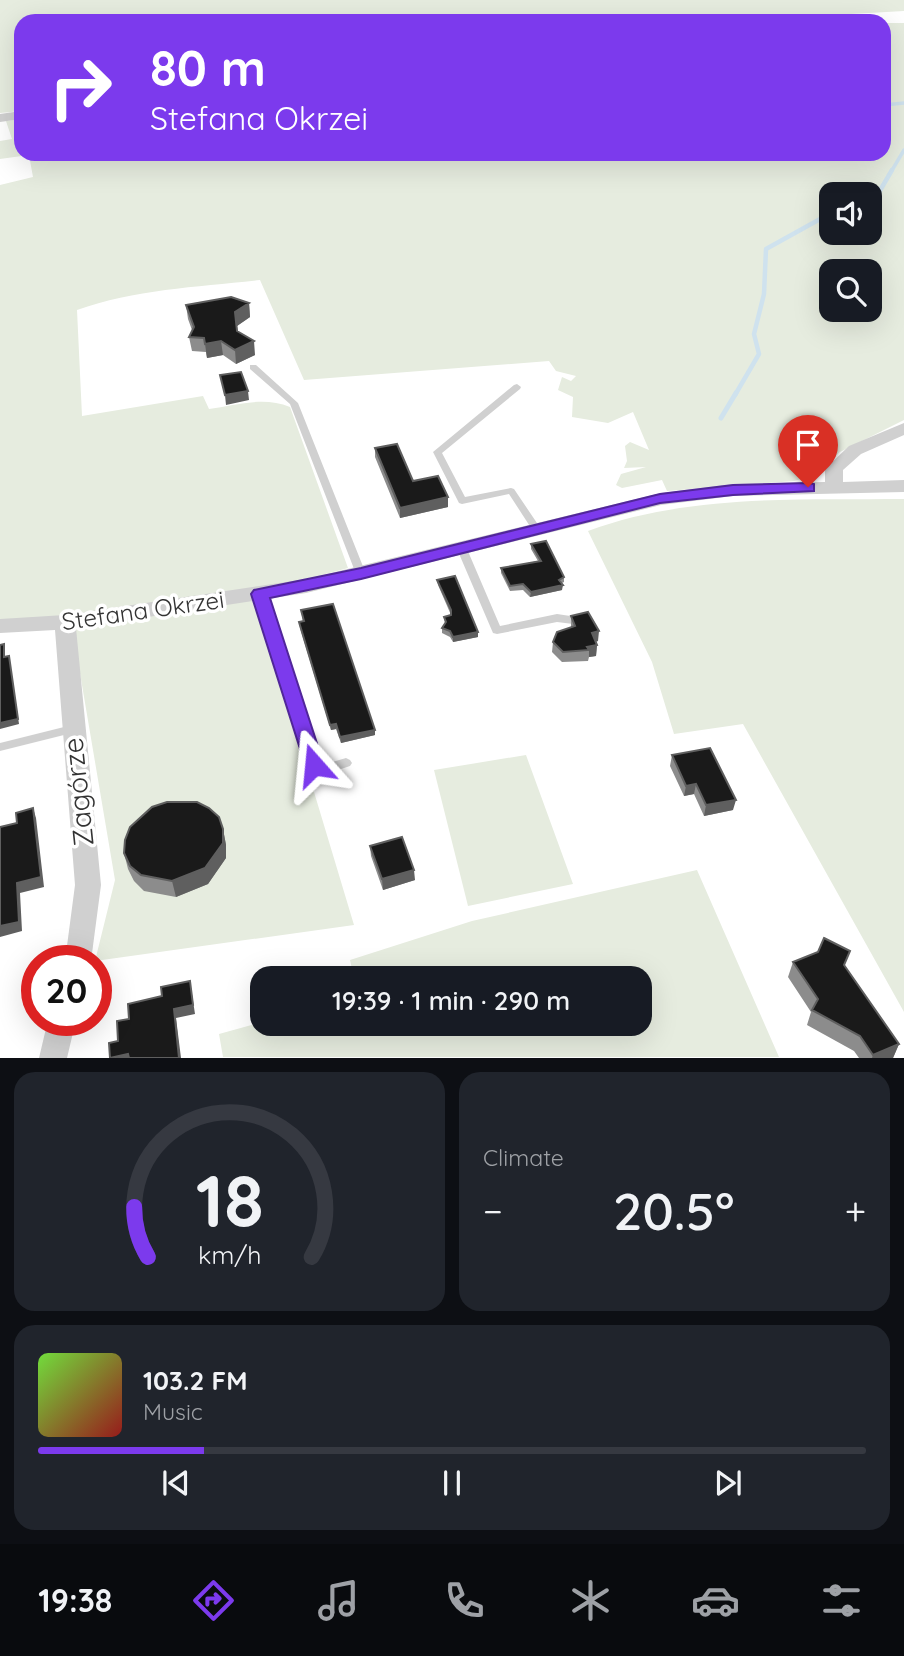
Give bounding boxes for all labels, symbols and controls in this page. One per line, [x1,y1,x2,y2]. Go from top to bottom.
text: 80 m [150,37,266,98]
icon: right [35,42,126,133]
text: Stefana Okrzei [150,98,368,138]
map controls [819,182,882,322]
button: sound [819,182,882,245]
button: search [819,259,882,322]
pin [778,415,838,487]
icon: arrive [789,426,827,464]
street label: Stefana Okrzei [60,584,226,636]
position arrow [277,728,351,802]
street label: Zagórze [54,736,101,848]
speed limit sign: 20 [21,945,112,1036]
text: 19:39 · 1 min · 290 m [332,984,570,1017]
text: Climate [483,1143,564,1172]
text: 18 [195,1155,264,1246]
text: 20.5° [613,1178,734,1243]
text: − [483,1187,503,1235]
text: + [845,1187,866,1235]
text: km/h [198,1239,261,1270]
text: 103.2 FM [143,1364,248,1397]
text: Music [143,1397,203,1426]
icon: previous [157,1464,195,1502]
icon: pause [433,1464,471,1502]
icon: next [709,1464,747,1502]
icon: directions [189,1576,238,1625]
icon: music [314,1576,363,1625]
icon: phone [440,1576,489,1625]
icon: climate [566,1576,615,1625]
icon: car [691,1576,740,1625]
icon: filters [817,1576,866,1625]
text: 19:38 [38,1580,112,1620]

